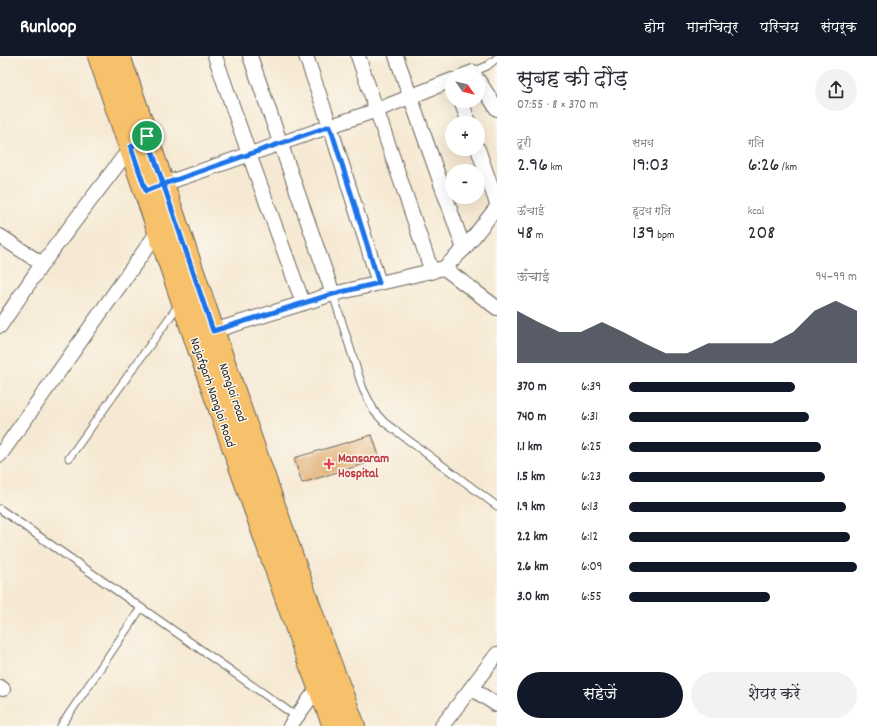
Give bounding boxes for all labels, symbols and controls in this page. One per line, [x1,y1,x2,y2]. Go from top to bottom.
text: Runloop [20,15,76,42]
text: होम [644,18,665,38]
text: मानचित्र [687,18,738,38]
text: परिचय [760,18,799,38]
text: संपर्क [821,18,857,38]
text: सुबह की दौड़ [517,65,628,96]
north arrow [445,68,485,108]
map controls [445,68,485,204]
button: share [815,69,857,111]
text: 07:55 · 8 × 370 m [517,96,598,115]
button: + [445,116,485,156]
pin [130,119,164,153]
icon: arrive [136,125,158,147]
text: दूरी [517,136,531,152]
text: समय [632,136,654,152]
text: गति [748,136,764,152]
text: 2.96 [517,152,548,180]
text: 19:03 [632,152,669,180]
text: 6:26 [748,152,779,180]
text: km [548,160,563,176]
text: /km [779,160,797,176]
button: − [445,164,485,204]
text: ऊँचाई [517,204,545,220]
text: हृदय गति [632,204,671,220]
text: kcal [748,204,764,220]
text: 48 [517,220,533,248]
text: 139 [632,220,655,248]
text: 208 [748,220,775,248]
text: m [533,228,543,244]
text: bpm [655,228,675,244]
text: ऊँचाई [517,268,550,287]
text: 94–99 m [815,268,857,287]
street label: Najafgarh Nangloi Road [184,335,239,450]
street label: Nangloi road [213,361,251,425]
text: 370 m [517,378,547,397]
text: 6:39 [581,378,601,397]
text: 740 m [517,408,546,427]
text: 6:31 [581,408,598,427]
text: 1.1 km [517,438,542,457]
text: 6:25 [581,438,601,457]
place label: Mansaram Hospital [338,450,389,484]
marker: Mansaram Hospital [323,458,335,470]
text: 1.5 km [517,468,545,487]
text: 6:23 [581,468,601,487]
text: 1.9 km [517,498,545,517]
text: 6:13 [581,498,598,517]
text: 2.2 km [517,528,548,547]
text: 6:12 [581,528,598,547]
text: 2.6 km [517,558,548,577]
text: 6:09 [581,558,603,577]
text: 3.0 km [517,588,549,607]
text: 6:55 [581,588,602,607]
button: सहेजें [517,672,683,718]
button: शेयर करें [691,672,857,718]

